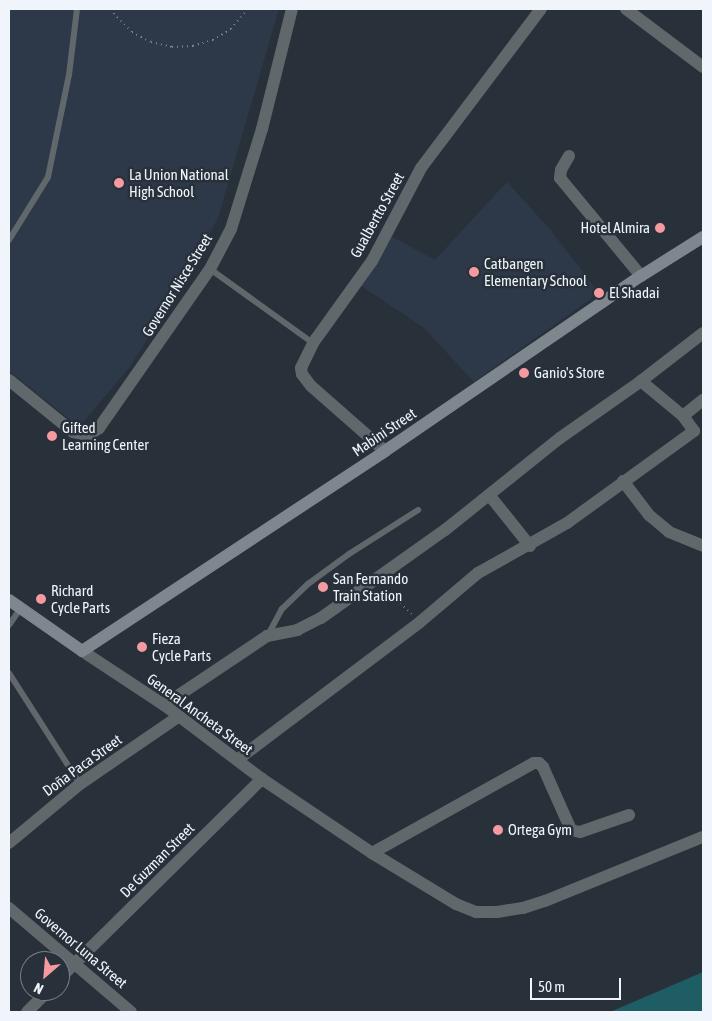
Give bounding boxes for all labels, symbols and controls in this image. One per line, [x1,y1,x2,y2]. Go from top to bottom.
place label: La Union National High School [129,165,229,200]
street label: Gualbertto Street [346,169,408,261]
marker: La Union National High School [113,177,125,189]
place label: Hotel Almira [581,219,650,237]
marker: Hotel Almira [654,222,666,234]
street label: Governor Nisce Street [138,230,216,340]
place label: Catbangen Elementary School [484,254,587,289]
marker: Catbangen Elementary School [468,266,480,278]
place label: El Shadai [609,284,660,302]
marker: El Shadai [593,287,605,299]
place label: Ganio's Store [534,364,605,382]
marker: Ganio's Store [518,367,530,379]
street label: Mabini Street [349,404,419,460]
place label: Gifted Learning Center [62,418,149,453]
marker: Gifted Learning Center [46,430,58,442]
place label: San Fernando Train Station [333,569,408,604]
place label: Richard Cycle Parts [51,581,110,616]
marker: San Fernando Train Station [317,581,329,593]
marker: Richard Cycle Parts [35,593,47,605]
place label: Fieza Cycle Parts [152,629,211,664]
marker: Fieza Cycle Parts [136,641,148,653]
street label: General Ancheta Street [144,670,256,758]
street label: Doña Paca Street [39,730,125,800]
street label: De Guzman Street [116,819,198,901]
place label: Ortega Gym [508,821,572,839]
marker: Ortega Gym [492,824,504,836]
street label: Governor Luna Street [31,904,131,992]
north arrow [20,951,70,1001]
scale bar [532,968,623,1000]
text: 50 m [538,978,565,995]
text: N [31,979,46,997]

